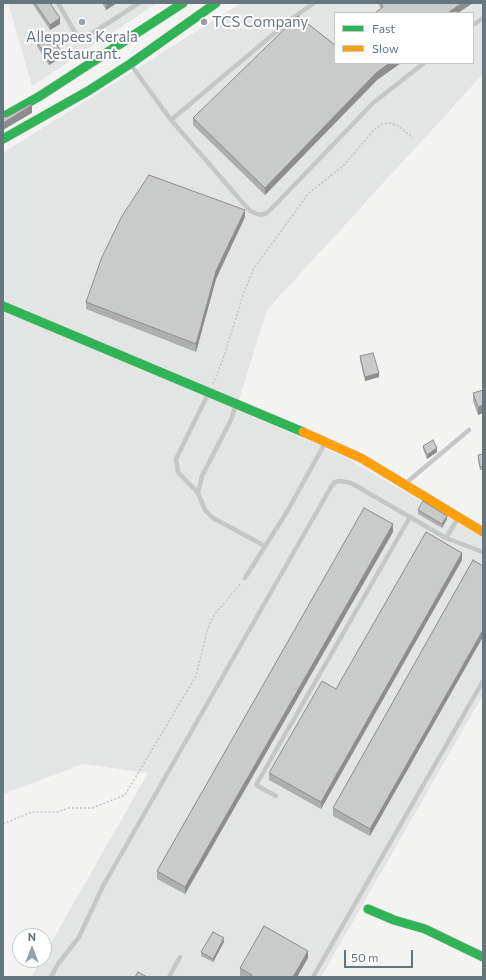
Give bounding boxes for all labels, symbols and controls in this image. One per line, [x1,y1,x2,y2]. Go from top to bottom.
legend [334,12,474,64]
place label: TCS Company [212,13,308,31]
marker: Alleppees Kerala Restaurant. [77,17,87,27]
marker: TCS Company [199,17,209,27]
text: Fast [372,21,395,35]
place label: Alleppees Kerala Restaurant. [26,28,138,63]
text: Slow [372,41,399,55]
north arrow [12,928,52,968]
text: N [28,930,36,943]
scale bar [346,942,415,968]
text: 50 m [351,950,379,964]

